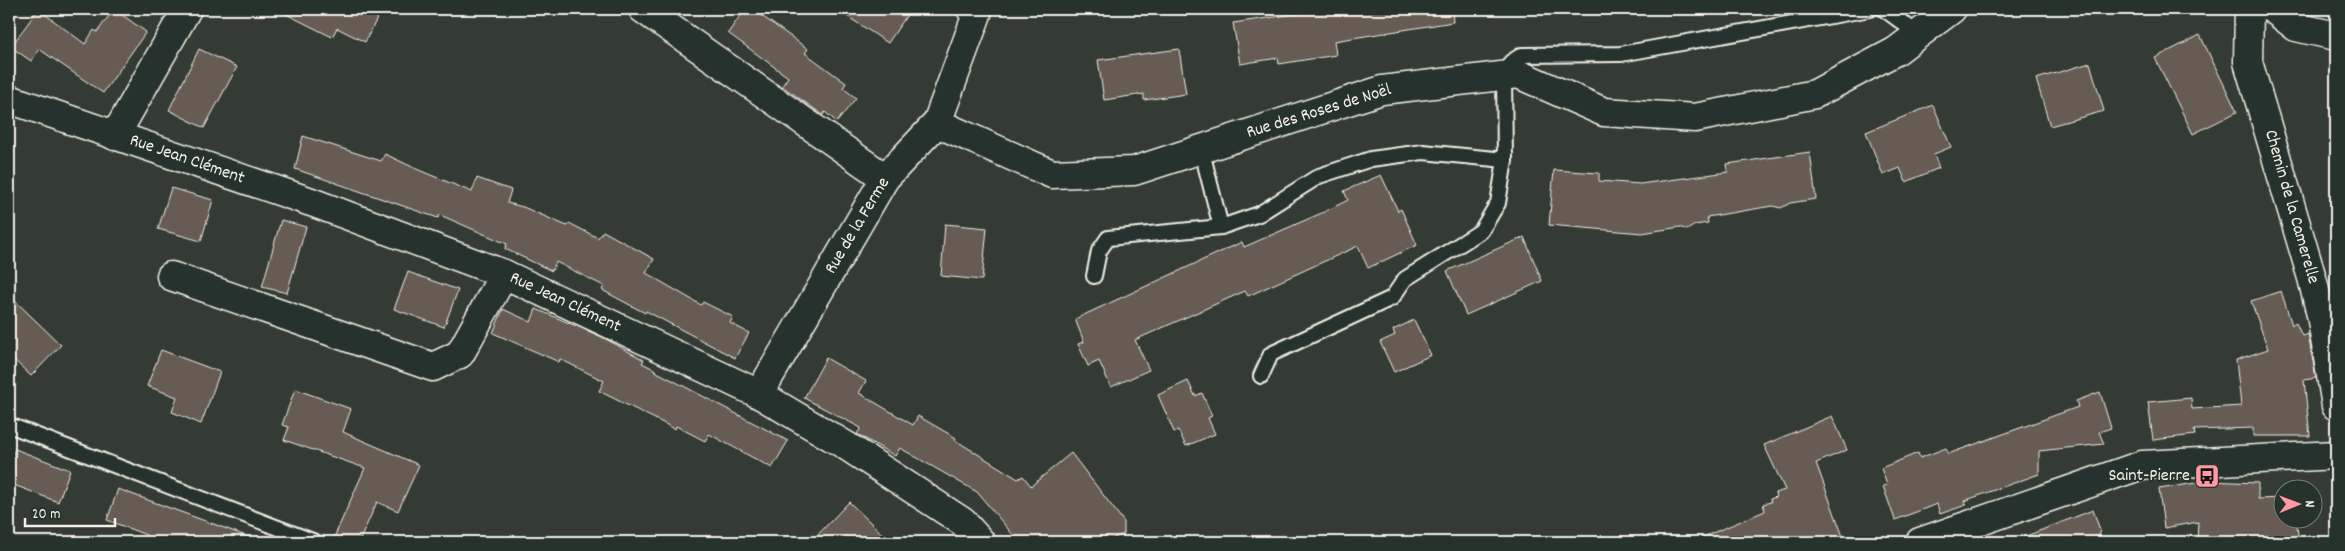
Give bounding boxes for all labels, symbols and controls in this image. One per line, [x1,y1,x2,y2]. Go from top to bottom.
street label: Rue des Roses de Noël [1244,78,1395,146]
street label: Chemin de la Camerelle [2257,127,2325,287]
street label: Rue Jean Clément [126,129,248,191]
street label: Rue de la Ferme [819,173,897,279]
street label: Rue Jean Clément [505,266,625,340]
bus stop icon: Saint-Pierre [2194,463,2220,489]
place label: Saint-Pierre [2109,464,2190,489]
north arrow [2272,478,2322,528]
scale bar [25,496,115,528]
text: N [2299,500,2319,508]
text: 20 m [32,504,60,526]

